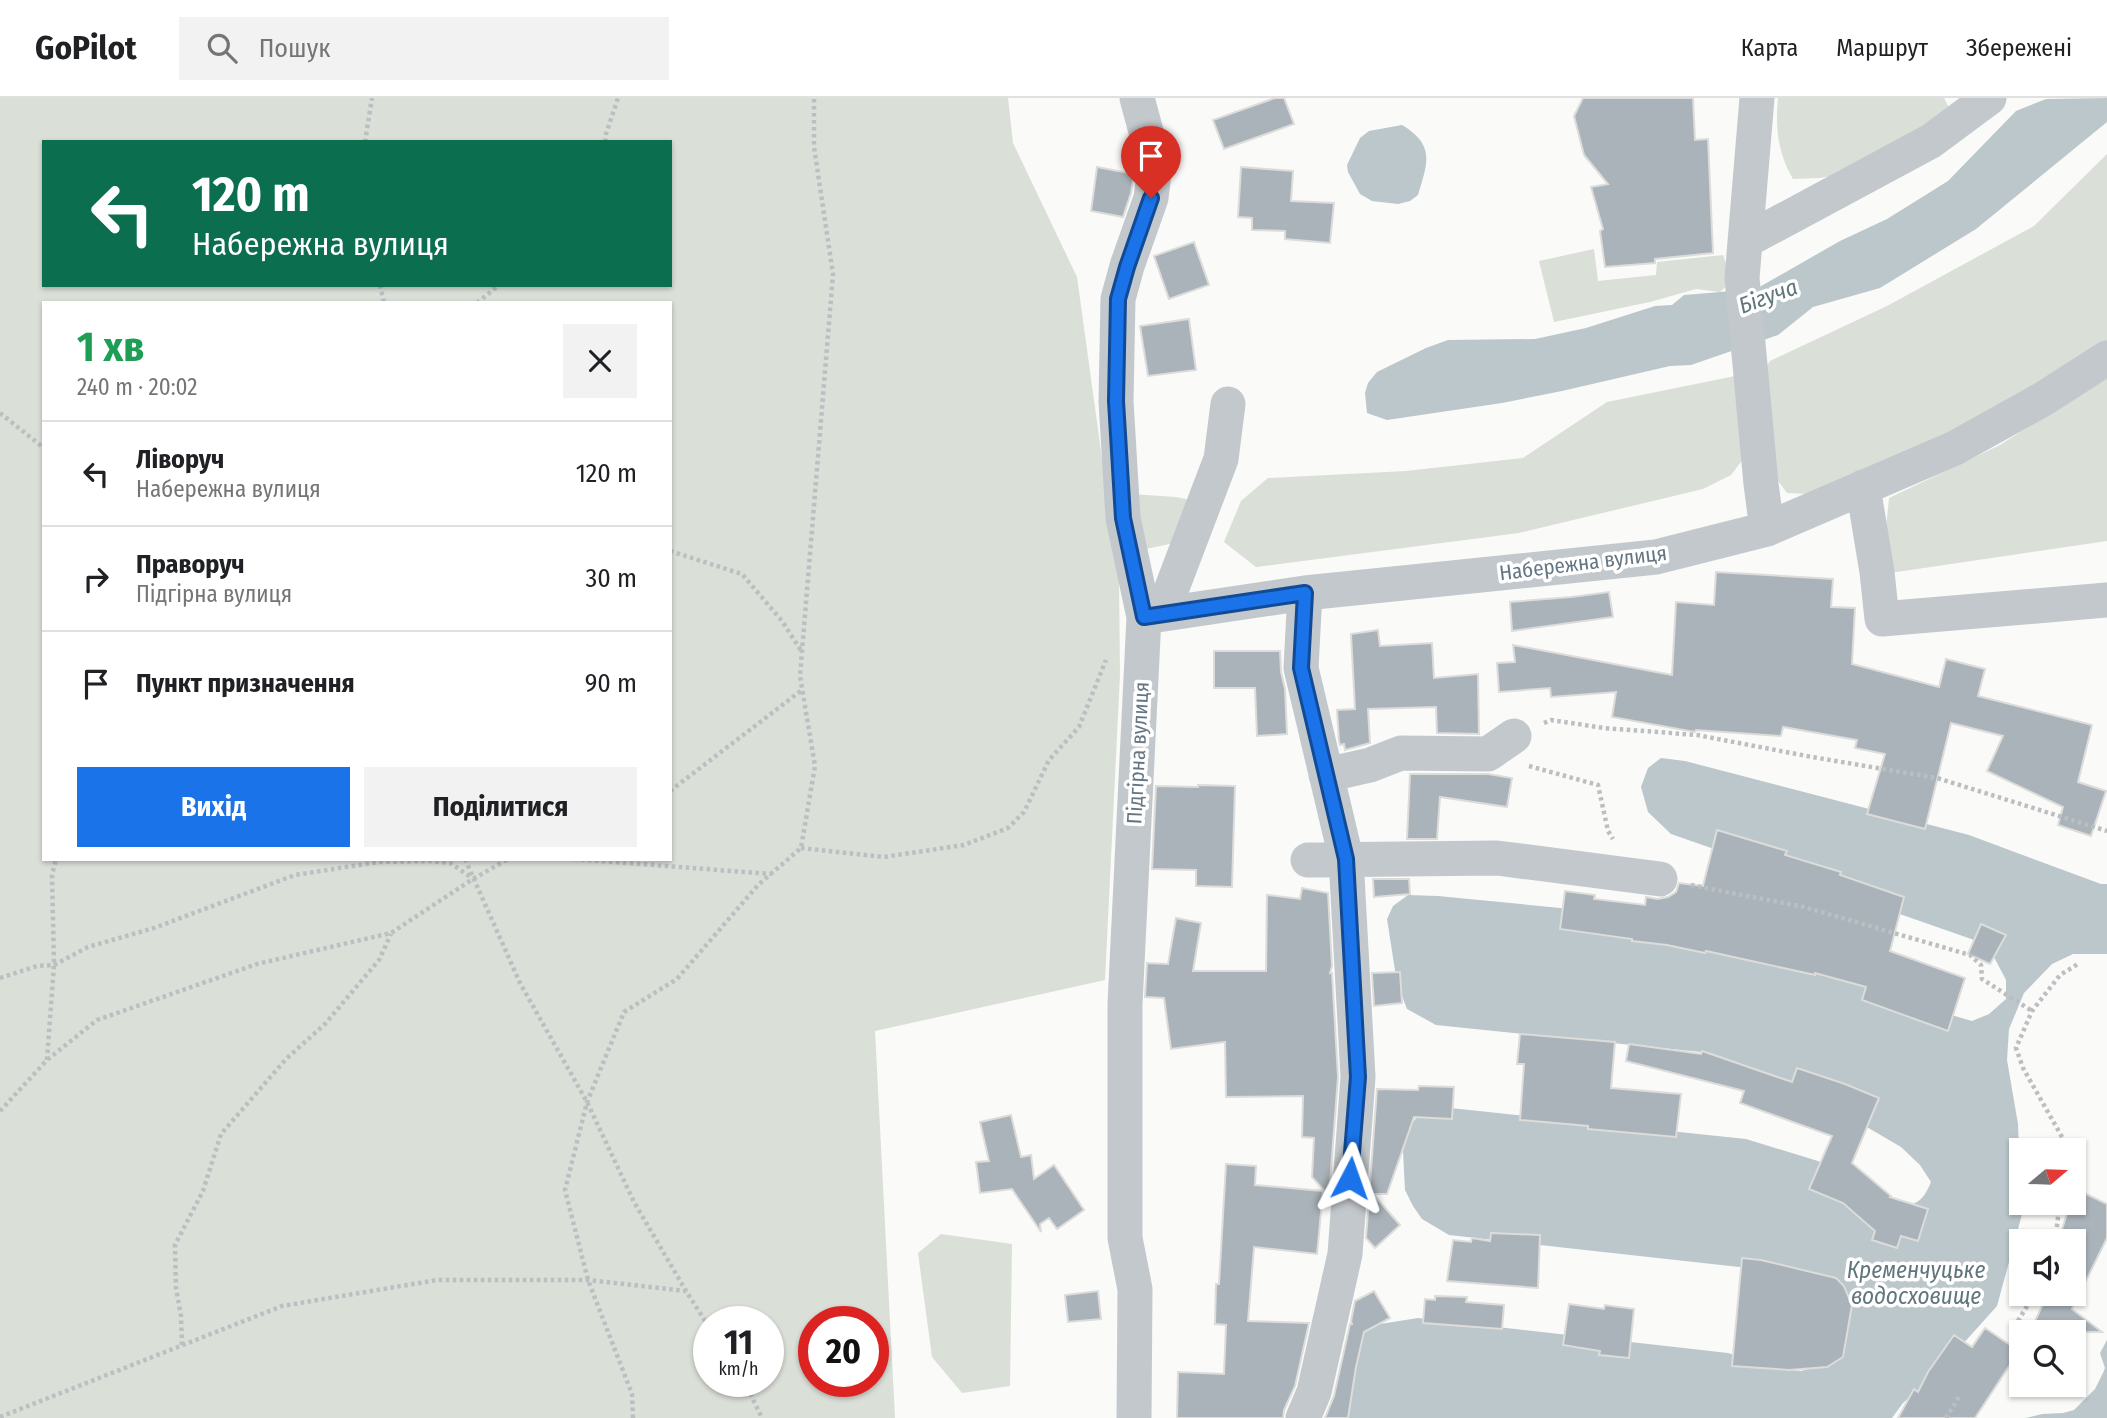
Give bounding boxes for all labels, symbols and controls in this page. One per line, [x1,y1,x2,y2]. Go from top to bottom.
search box [179,17,669,80]
text: GoPilot [35,28,137,68]
icon: search [203,29,241,67]
text: Пошук [259,33,330,64]
text: Карта [1741,34,1798,62]
text: Маршрут [1836,34,1928,62]
text: Збережені [1966,34,2072,62]
pin [1121,126,1181,198]
icon: arrive [1132,137,1170,175]
text: 120 m [192,165,310,224]
icon: left [77,168,168,259]
text: Набережна вулиця [192,225,449,263]
water label: Бігуча [1735,272,1801,320]
text: 1 хв [77,322,144,372]
button: close [563,324,637,398]
text: 240 m · 20:02 [77,373,197,401]
text: Ліворуч [136,444,224,475]
icon: left [77,455,115,493]
text: 120 m [576,458,637,489]
text: Набережна вулиця [136,475,321,503]
street label: Набережна вулиця [1498,540,1668,586]
text: Праворуч [136,549,245,580]
icon: right [77,560,115,598]
text: 30 m [586,563,637,594]
text: Підгірна вулиця [136,580,292,608]
icon: arrive [77,665,115,703]
text: Пункт призначення [136,668,355,699]
text: 90 m [585,668,637,699]
street label: Підгірна вулиця [1121,681,1155,825]
button: Вихід [77,767,350,847]
button: Поділитися [364,767,637,847]
north arrow [2009,1138,2086,1214]
map controls [2009,1138,2086,1397]
position arrow [1313,1141,1387,1215]
button: sound [2009,1229,2086,1306]
water label: Кременчуцьке водосховище [1847,1256,1985,1310]
speed limit sign: 20 [798,1306,889,1397]
button: search [2009,1320,2086,1397]
text: 11 [724,1321,753,1363]
text: km/h [718,1358,759,1380]

